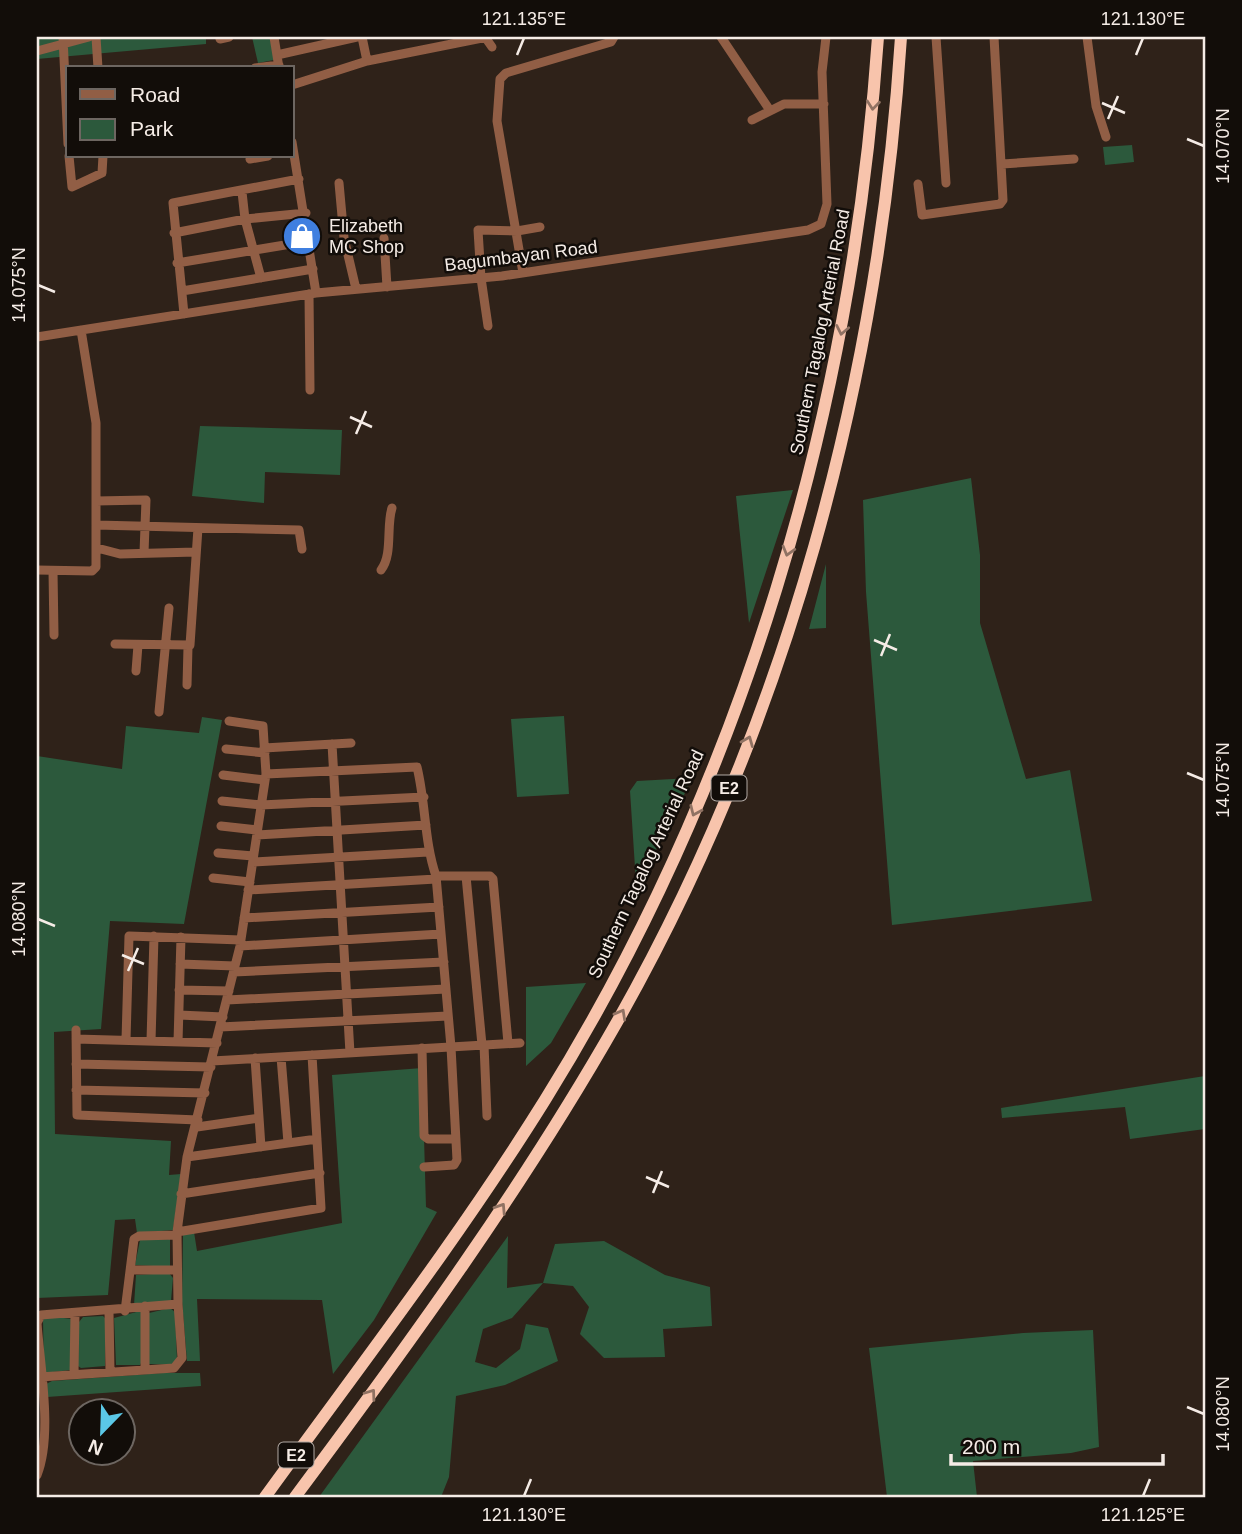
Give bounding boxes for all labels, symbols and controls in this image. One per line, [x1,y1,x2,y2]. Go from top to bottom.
text: 121.135°E [482,9,566,29]
text: 121.130°E [1101,9,1185,29]
legend [66,66,294,158]
text: Road [130,83,180,106]
one-way arrow [866,100,881,111]
text: 14.070°N [1213,108,1233,184]
text: Park [130,117,174,140]
street label: Southern Tagalog Arterial Road [786,207,854,457]
shop icon: Elizabeth MC Shop [281,215,323,257]
place label: Elizabeth MC Shop [329,216,404,257]
street label: Bagumbayan Road [443,237,599,275]
text: 14.075°N [9,247,29,323]
one-way arrow [835,324,850,336]
one-way arrow [782,545,797,557]
one-way arrow [739,736,753,748]
text: 14.075°N [1213,742,1233,818]
street label: Southern Tagalog Arterial Road [584,747,708,981]
road number: E2 [712,776,746,800]
one-way arrow [689,804,703,816]
text: 14.080°N [9,881,29,957]
one-way arrow [613,1009,626,1021]
one-way arrow [493,1202,506,1215]
text: 14.080°N [1213,1376,1233,1452]
one-way arrow [363,1389,375,1402]
north arrow [66,1398,136,1468]
scale bar [951,1422,1163,1466]
text: N [85,1435,106,1460]
text: 200 m [962,1435,1020,1458]
road number: E2 [278,1442,314,1468]
text: 121.130°E [482,1505,566,1525]
text: 121.125°E [1101,1505,1185,1525]

